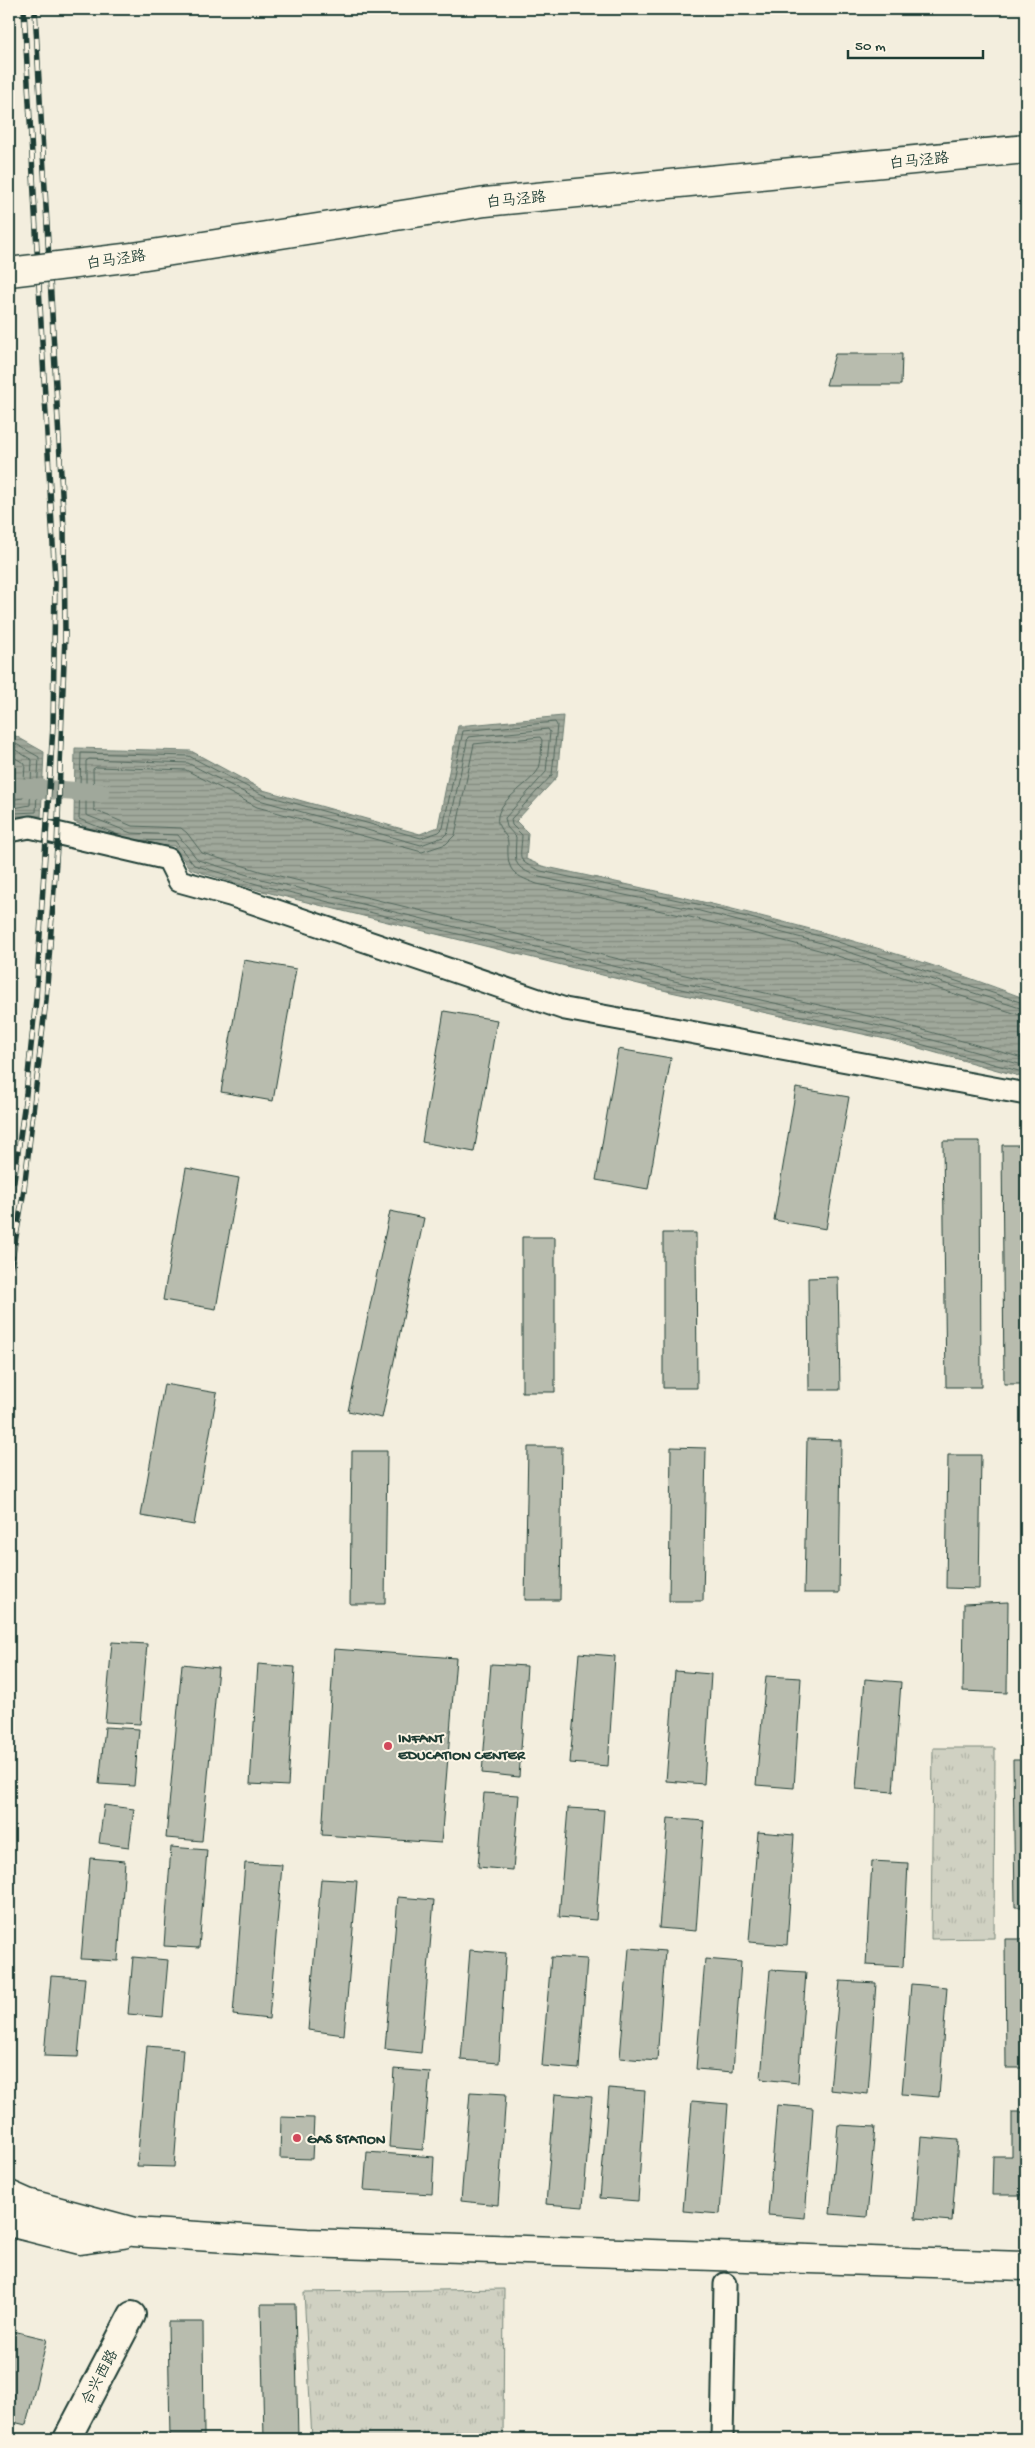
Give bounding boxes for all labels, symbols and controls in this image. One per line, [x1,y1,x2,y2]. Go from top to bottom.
scale bar [848,28,982,60]
text: 50 m [855,38,886,56]
street label: 白马泾路 [888,150,950,174]
street label: 白马泾路 [485,189,547,213]
street label: 白马泾路 [85,248,147,274]
place label: INFANT EDUCATION CENTER [398,1730,526,1765]
marker: INFANT EDUCATION CENTER [382,1740,394,1752]
place label: GAS STATION [307,2131,386,2149]
marker: GAS STATION [291,2132,303,2144]
street label: 合兴西路 [79,2347,123,2409]

